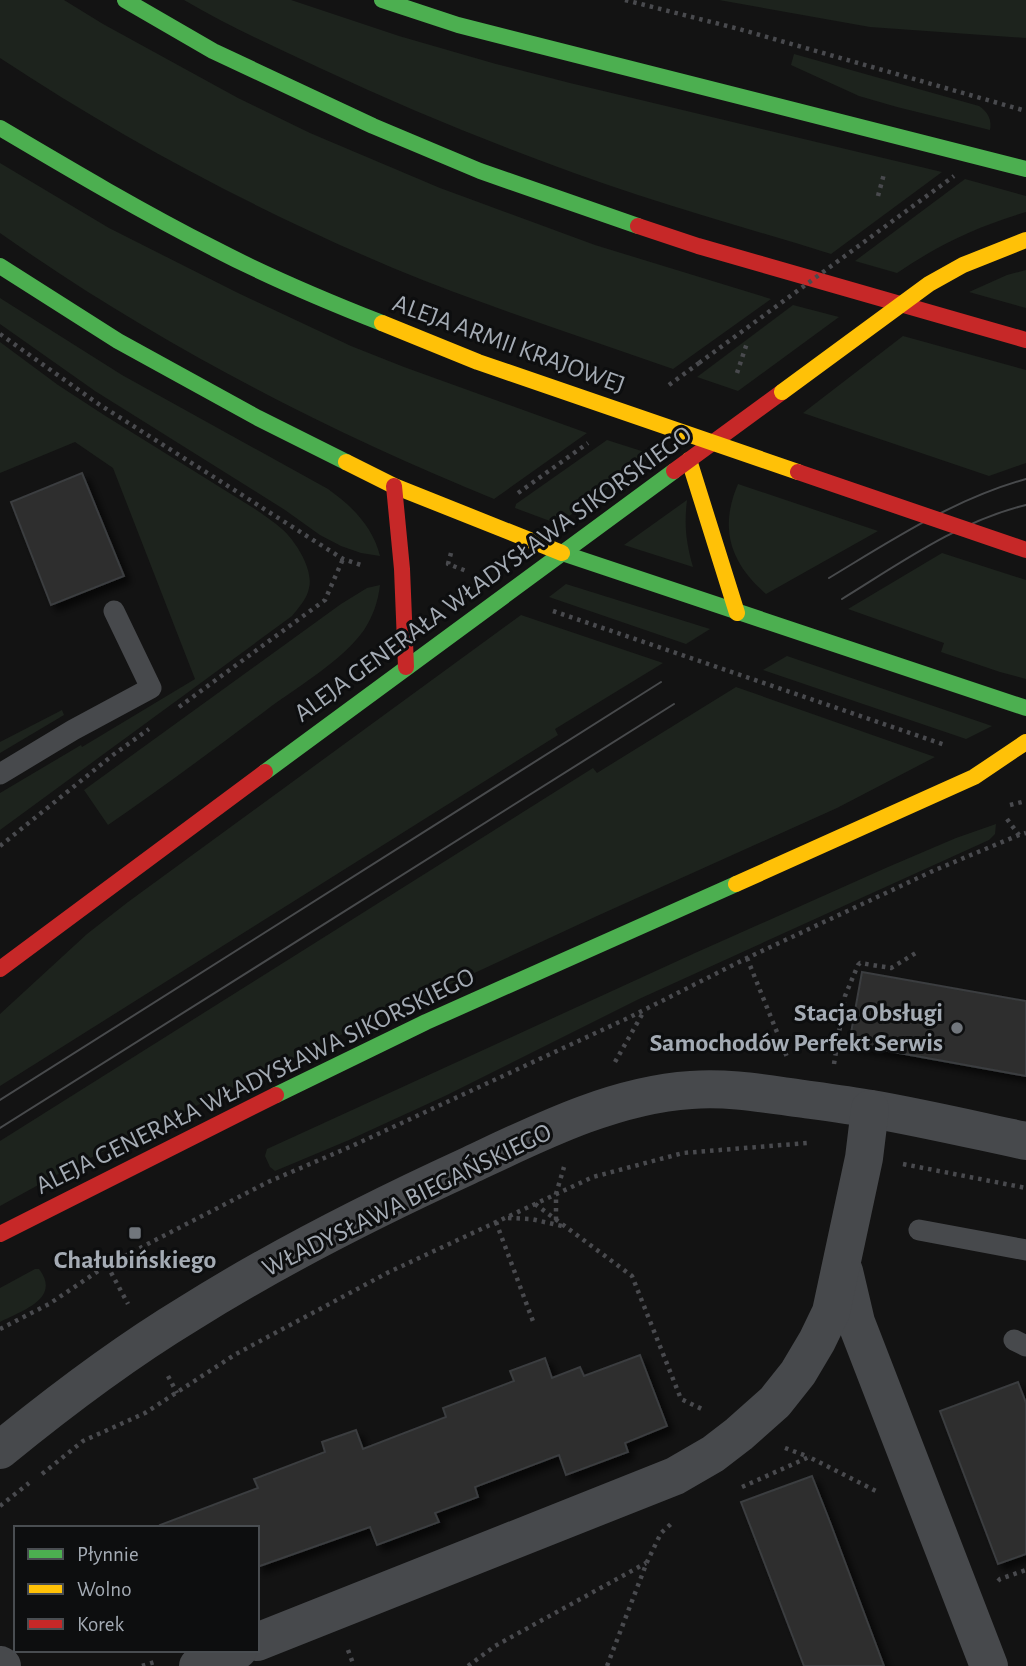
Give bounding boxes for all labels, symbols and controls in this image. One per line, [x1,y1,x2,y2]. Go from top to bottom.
street label: ALEJA ARMII KRAJOWEJ [389,290,629,398]
street label: ALEJA GENERAŁA WŁADYSŁAWA SIKORSKIEGO [289,421,697,727]
street label: ALEJA GENERAŁA WŁADYSŁAWA SIKORSKIEGO [32,963,478,1199]
place label: Stacja Obsługi Samochodów Perfekt Serwis [650,1000,943,1056]
marker: Stacja Obsługi Samochodów Perfekt Serwis [949,1020,965,1036]
street label: WŁADYSŁAWA BIEGAŃSKIEGO [257,1117,556,1281]
marker: Chałubińskiego [127,1225,143,1241]
place label: Chałubińskiego [54,1247,216,1273]
legend [14,1526,259,1652]
text: Płynnie [77,1544,139,1565]
text: Wolno [77,1579,131,1600]
text: Korek [77,1614,125,1635]

